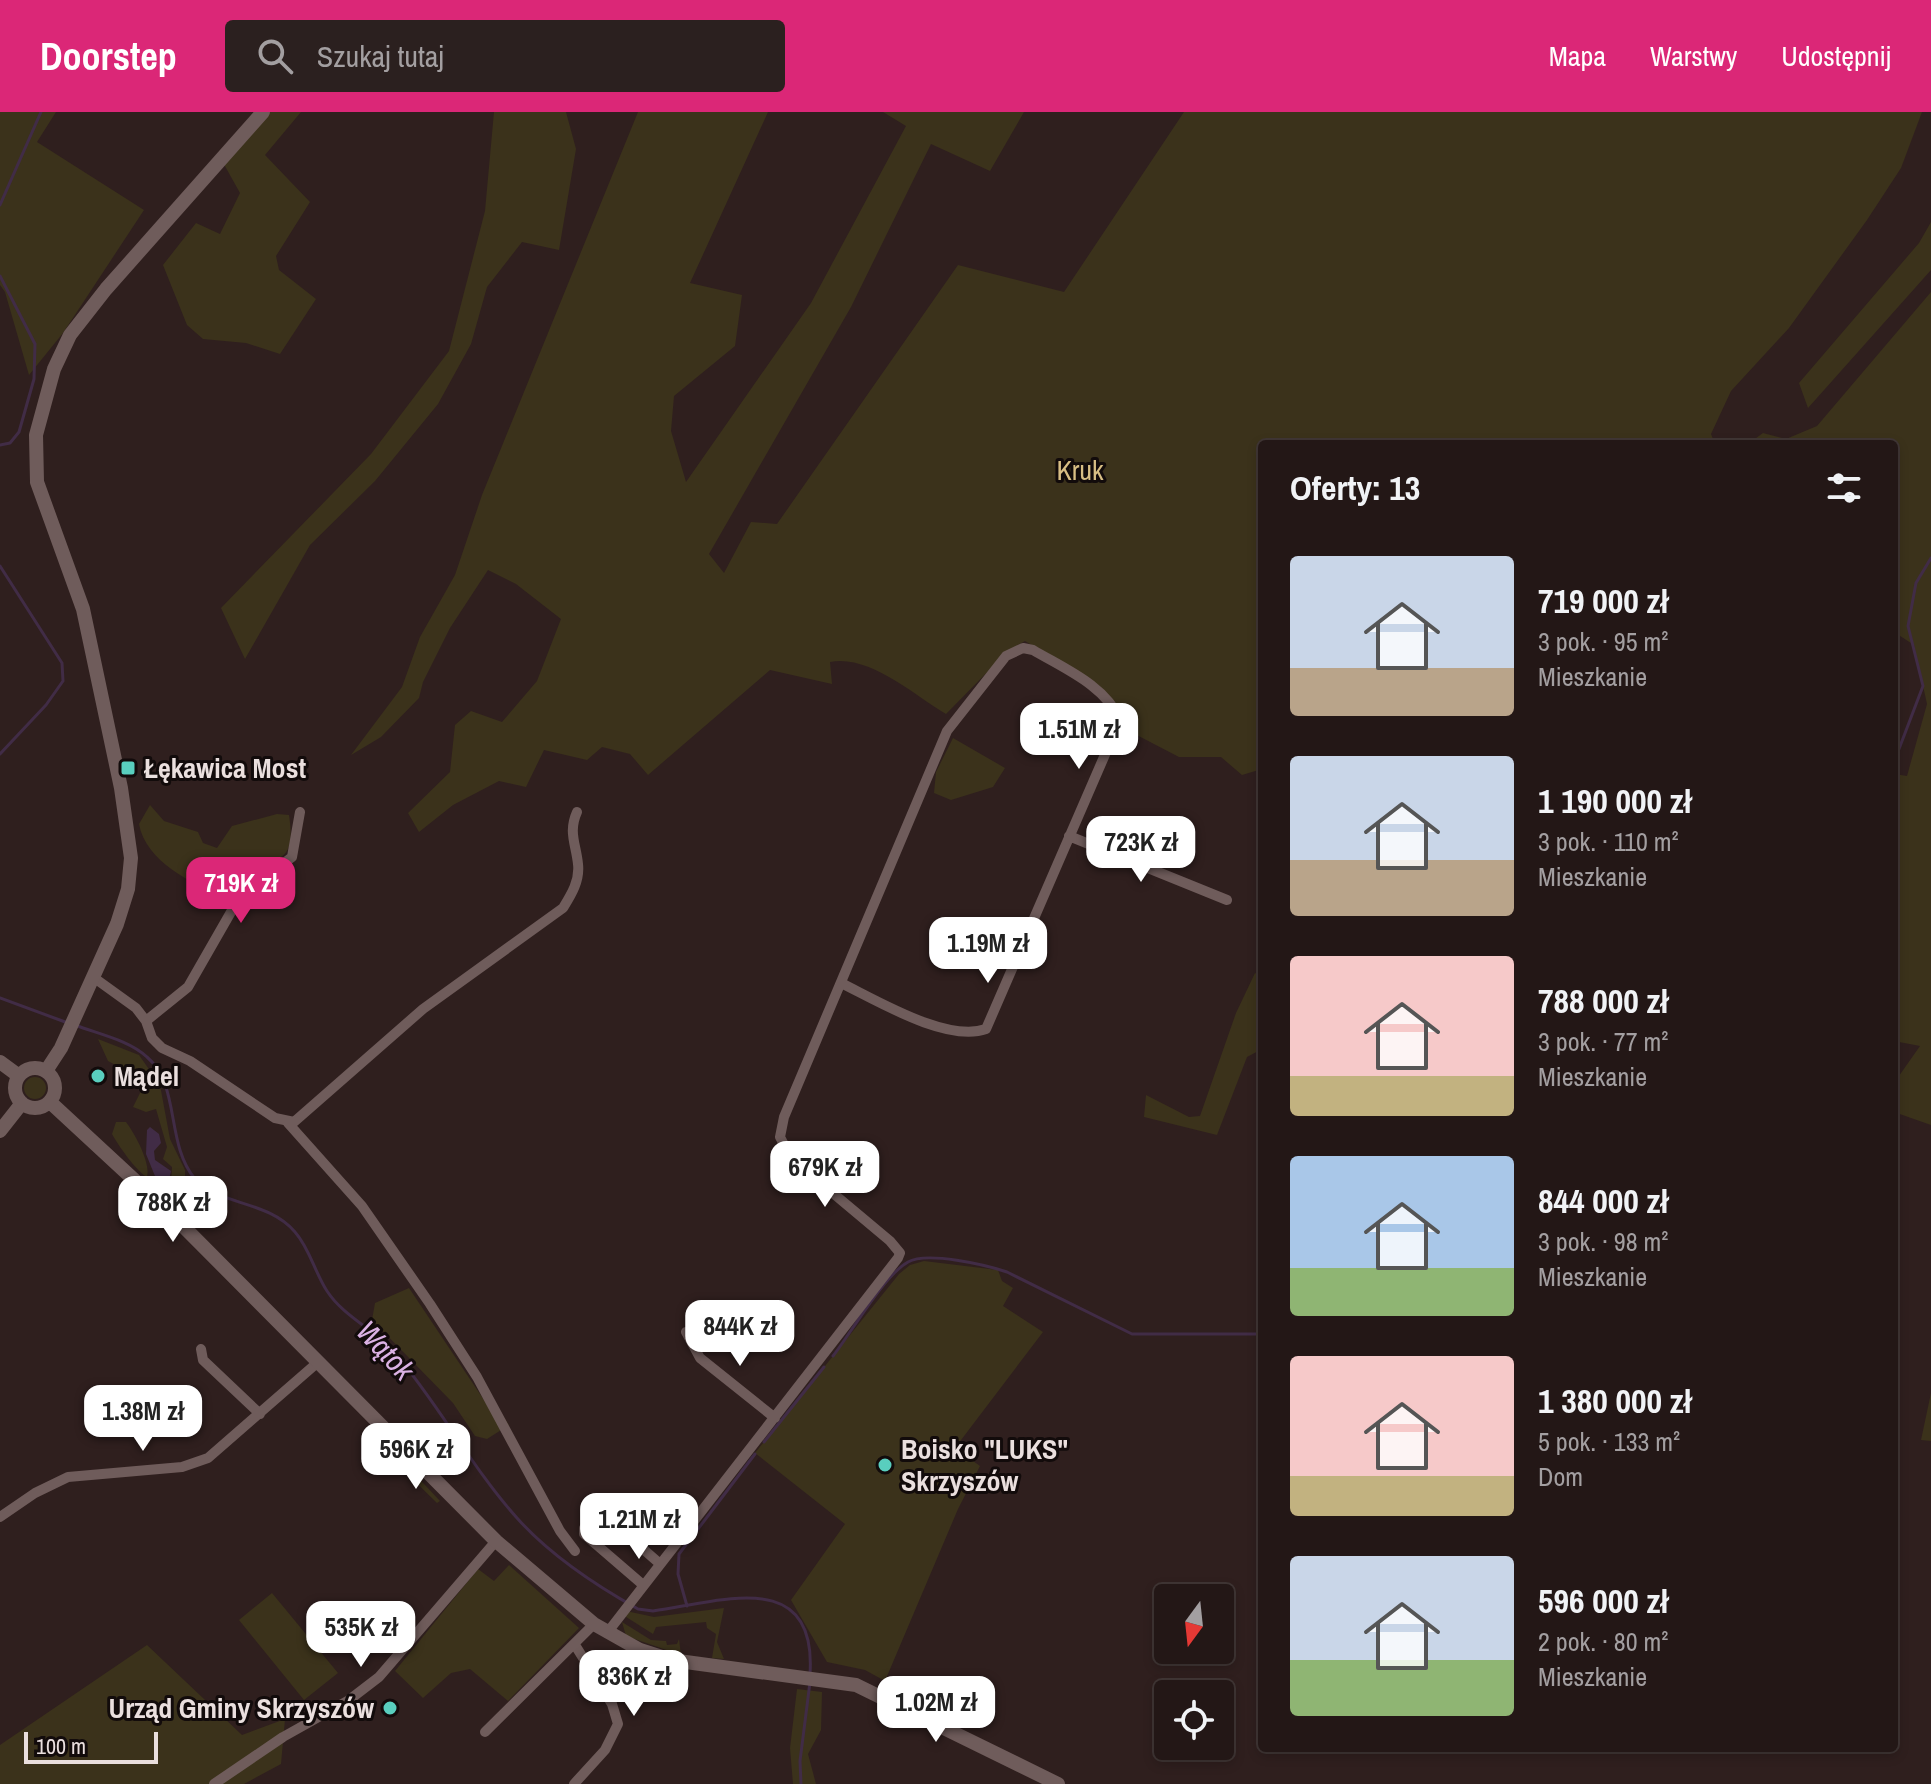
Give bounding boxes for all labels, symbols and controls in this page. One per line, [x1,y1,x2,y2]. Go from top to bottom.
search box [225,20,785,92]
text: Doorstep [40,31,177,82]
icon: search [253,34,297,78]
text: Szukaj tutaj [317,36,444,76]
text: Mapa [1549,37,1606,75]
text: Warstwy [1650,37,1737,75]
text: Udostępnij [1781,37,1891,75]
park label: Kruk [1056,451,1104,489]
text: Oferty: 13 [1290,465,1420,511]
icon: filters [1822,466,1866,510]
text: 719 000 zł [1538,578,1668,624]
icon: home [1354,588,1450,684]
text: 3 pok. · 95 m² [1538,624,1668,659]
text: Mieszkanie [1538,659,1647,694]
pin: 1.51M zł [996,703,1162,771]
text: 1.51M zł [1038,711,1120,746]
place label: Łękawica Most [144,749,306,787]
marker: Łękawica Most [119,759,137,777]
text: 1 190 000 zł [1538,778,1691,824]
icon: home [1354,788,1450,884]
pin: 723K zł [1067,816,1215,884]
text: 723K zł [1104,824,1178,859]
text: 3 pok. · 110 m² [1538,824,1679,859]
pin: 719K zł [167,857,315,925]
text: Mieszkanie [1538,859,1647,894]
text: 719K zł [204,865,278,900]
pin: 1.19M zł [905,917,1071,985]
text: 1.19M zł [947,925,1029,960]
text: 788 000 zł [1538,978,1668,1024]
icon: home [1354,988,1450,1084]
text: 3 pok. · 77 m² [1538,1024,1668,1059]
place label: Mądel [114,1057,179,1095]
text: Mieszkanie [1538,1059,1647,1094]
marker: Mądel [89,1067,107,1085]
pin: 679K zł [751,1141,899,1209]
text: 679K zł [788,1149,862,1184]
pin: 788K zł [99,1176,247,1244]
text: 844 000 zł [1538,1178,1668,1224]
text: 788K zł [136,1184,210,1219]
icon: home [1354,1188,1450,1284]
text: 3 pok. · 98 m² [1538,1224,1668,1259]
text: Mieszkanie [1538,1259,1647,1294]
pin: 844K zł [666,1300,814,1368]
text: 844K zł [703,1308,777,1343]
water label: Wątok [348,1311,425,1390]
text: 1 380 000 zł [1538,1378,1691,1424]
pin: 1.38M zł [60,1385,226,1453]
icon: home [1354,1388,1450,1484]
text: 1.38M zł [102,1393,184,1428]
pin: 596K zł [342,1423,490,1491]
text: 5 pok. · 133 m² [1538,1424,1680,1459]
place label: Boisko "LUKS" Skrzyszów [901,1430,1068,1500]
text: 596K zł [379,1431,453,1466]
marker: Boisko "LUKS" Skrzyszów [876,1456,894,1474]
text: Dom [1538,1459,1583,1494]
pin: 1.21M zł [556,1493,722,1561]
text: 1.21M zł [598,1501,680,1536]
text: 596 000 zł [1538,1578,1668,1624]
north arrow [1154,1584,1234,1664]
map controls [1154,1584,1234,1760]
icon: home [1354,1588,1450,1684]
pin: 535K zł [287,1601,435,1669]
text: 535K zł [324,1609,398,1644]
text: 2 pok. · 80 m² [1538,1624,1668,1659]
pin: 836K zł [560,1650,708,1718]
text: 836K zł [597,1658,671,1693]
text: Mieszkanie [1538,1659,1647,1694]
pin: 1.02M zł [853,1676,1019,1744]
button: locate [1154,1680,1234,1760]
text: 1.02M zł [895,1684,977,1719]
place label: Urząd Gminy Skrzyszów [109,1689,374,1727]
marker: Urząd Gminy Skrzyszów [381,1699,399,1717]
scale bar [24,1728,158,1764]
text: 100 m [36,1731,86,1761]

